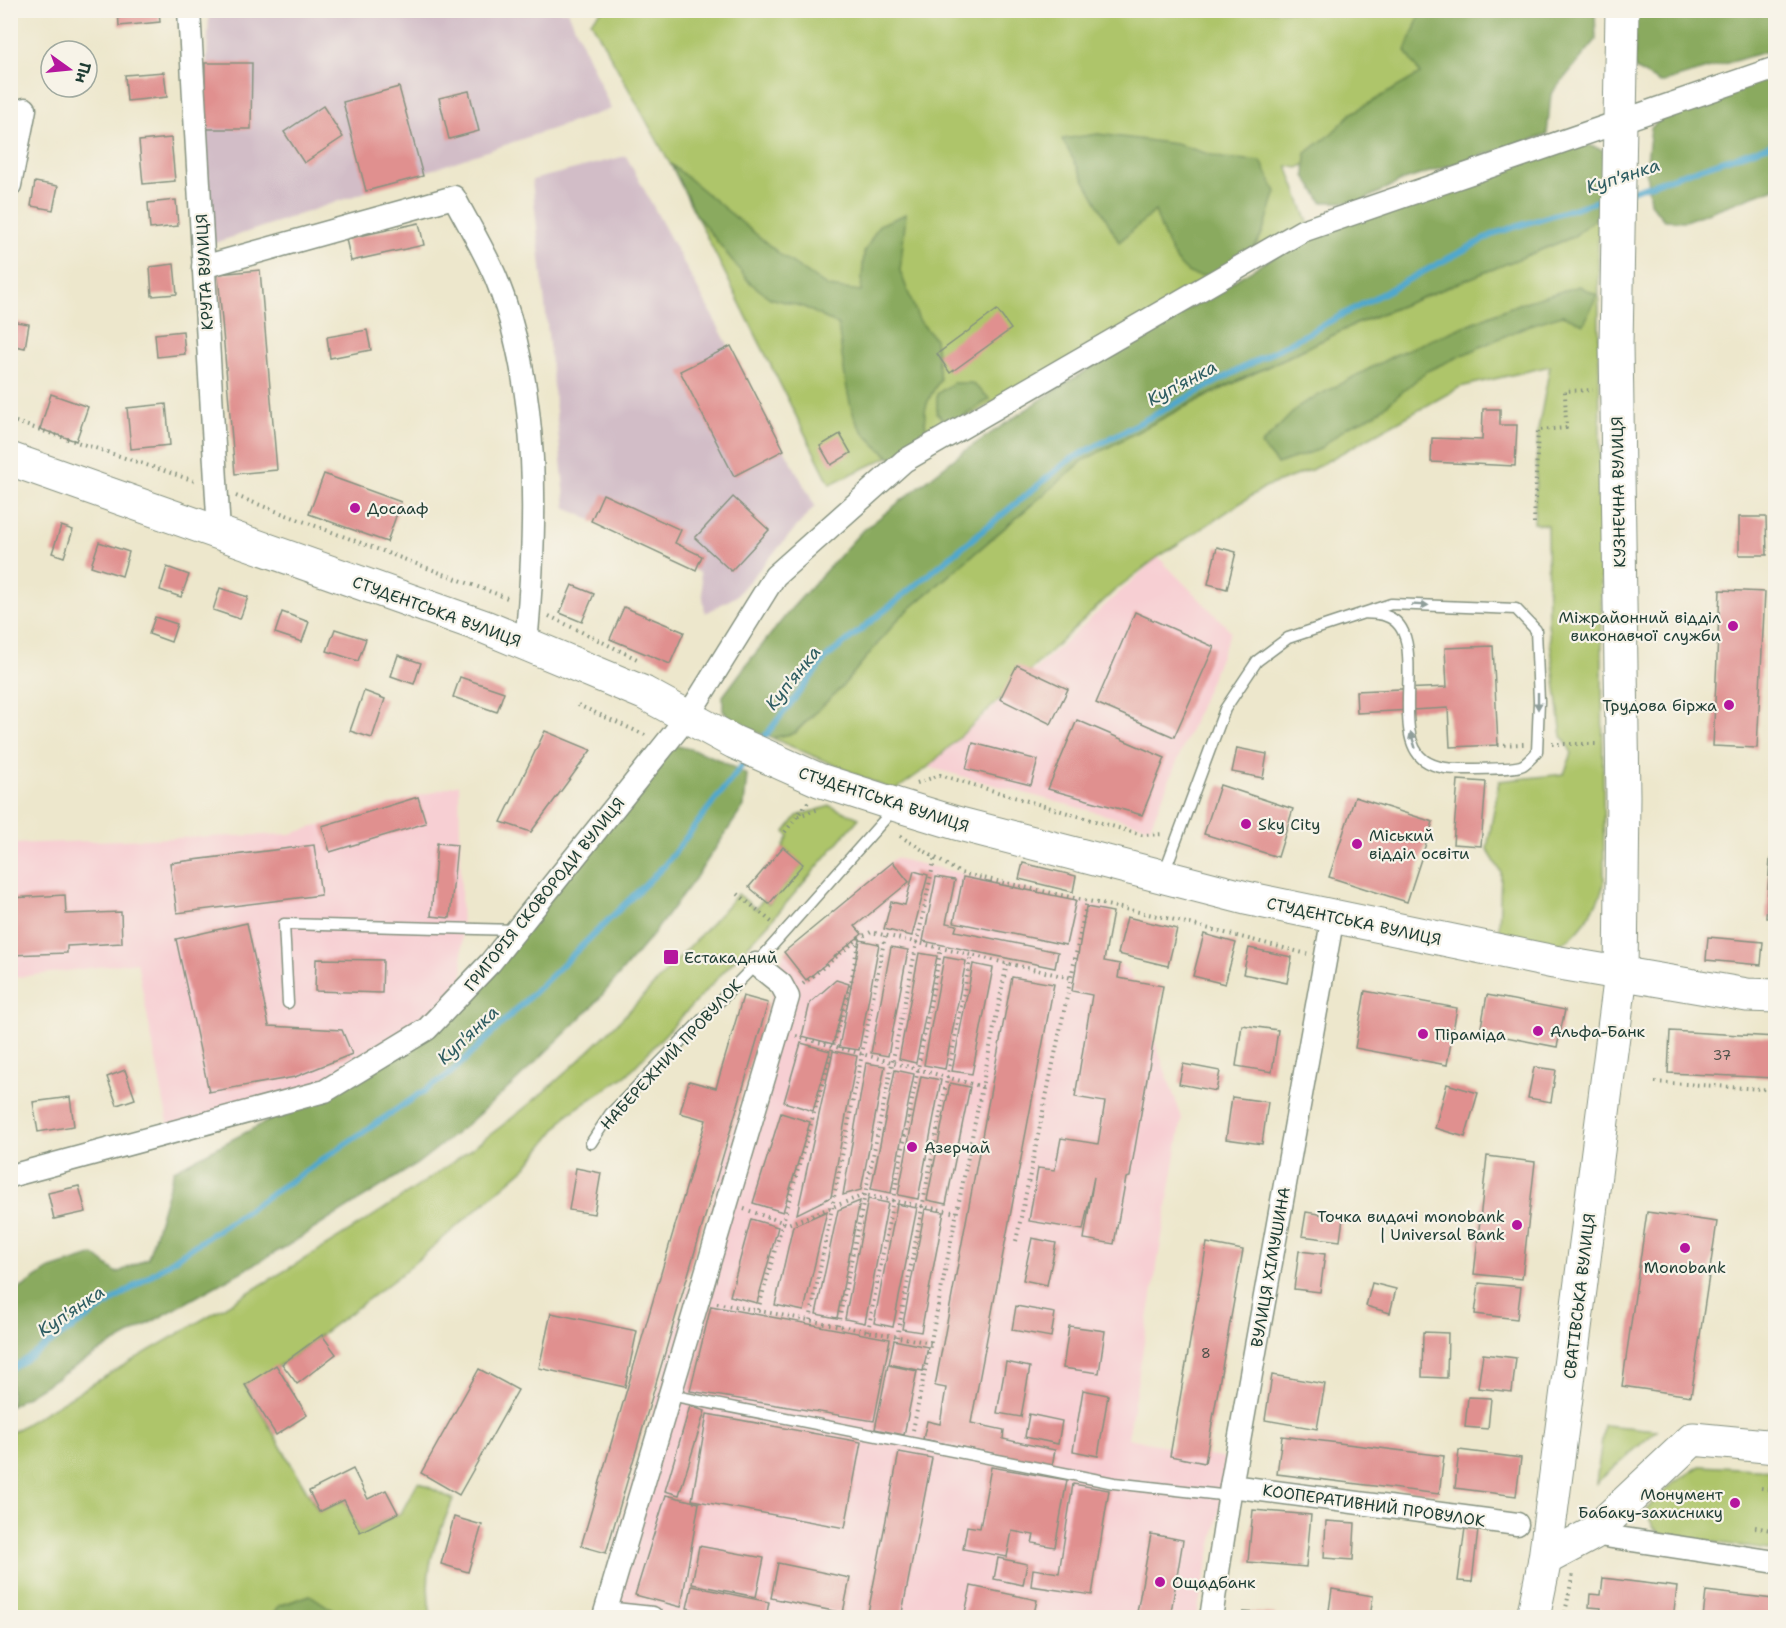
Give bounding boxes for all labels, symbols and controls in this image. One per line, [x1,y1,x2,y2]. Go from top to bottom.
north arrow [39,39,99,99]
text: Пн [70,60,96,86]
water label: Куп'янка [1583,153,1663,199]
street label: КРУТА ВУЛИЦЯ [191,213,218,331]
water label: Куп'янка [1143,354,1221,412]
street label: КУЗНЕЧНА ВУЛИЦЯ [1607,416,1630,568]
place label: Досааф [367,498,428,519]
marker: Досааф [348,501,362,515]
street label: СТУДЕНТСЬКА ВУЛИЦЯ [350,571,524,652]
one-way arrow [1411,600,1430,609]
place label: Міжрайонний відділ виконавчої служби [1558,607,1721,646]
marker: Міжрайонний відділ виконавчої служби [1726,619,1740,633]
water label: Куп'янка [760,641,826,715]
one-way arrow [1533,691,1543,710]
place label: Трудова біржа [1602,695,1717,716]
marker: Трудова біржа [1722,698,1736,712]
one-way arrow [1408,731,1417,749]
street label: СТУДЕНТСЬКА ВУЛИЦЯ [796,762,972,837]
street label: ГРИГОРІЯ СКОВОРОДИ ВУЛИЦЯ [460,793,629,996]
place label: Sky City [1258,814,1320,835]
marker: Sky City [1239,817,1253,831]
place label: Міський відділ освіти [1369,825,1470,864]
marker: Міський відділ освіти [1350,837,1364,851]
street label: СТУДЕНТСЬКА ВУЛИЦЯ [1265,893,1443,950]
place label: Естакадний [684,947,778,968]
marker: Естакадний [662,948,680,966]
street label: НАБЕРЕЖНИЙ ПРОВУЛОК [596,974,747,1134]
water label: Куп'янка [432,1000,504,1070]
place label: Альфа-Банк [1550,1021,1646,1042]
place label: Піраміда [1435,1024,1506,1045]
marker: Альфа-Банк [1531,1024,1545,1038]
marker: Піраміда [1416,1027,1430,1041]
house number: 37 [1713,1046,1731,1064]
place label: Азерчай [924,1137,990,1158]
marker: Азерчай [905,1140,919,1154]
street label: ВУЛИЦЯ ХІМУШИНА [1246,1185,1295,1349]
place label: Точка видачі monobank | Universal Bank [1317,1206,1505,1245]
street label: СВАТІВСЬКА ВУЛИЦЯ [1559,1212,1600,1380]
marker: Точка видачі monobank | Universal Bank [1510,1218,1524,1232]
marker: Monobank [1678,1241,1692,1255]
place label: Monobank [1644,1257,1726,1278]
water label: Куп'янка [33,1280,109,1342]
house number: 8 [1201,1344,1211,1362]
street label: КООПЕРАТИВНИЙ ПРОВУЛОК [1261,1479,1487,1532]
place label: Монумент Бабаку-захиснику [1578,1484,1724,1523]
marker: Монумент Бабаку-захиснику [1728,1496,1742,1510]
place label: Ощадбанк [1172,1572,1256,1593]
marker: Ощадбанк [1153,1575,1167,1589]

